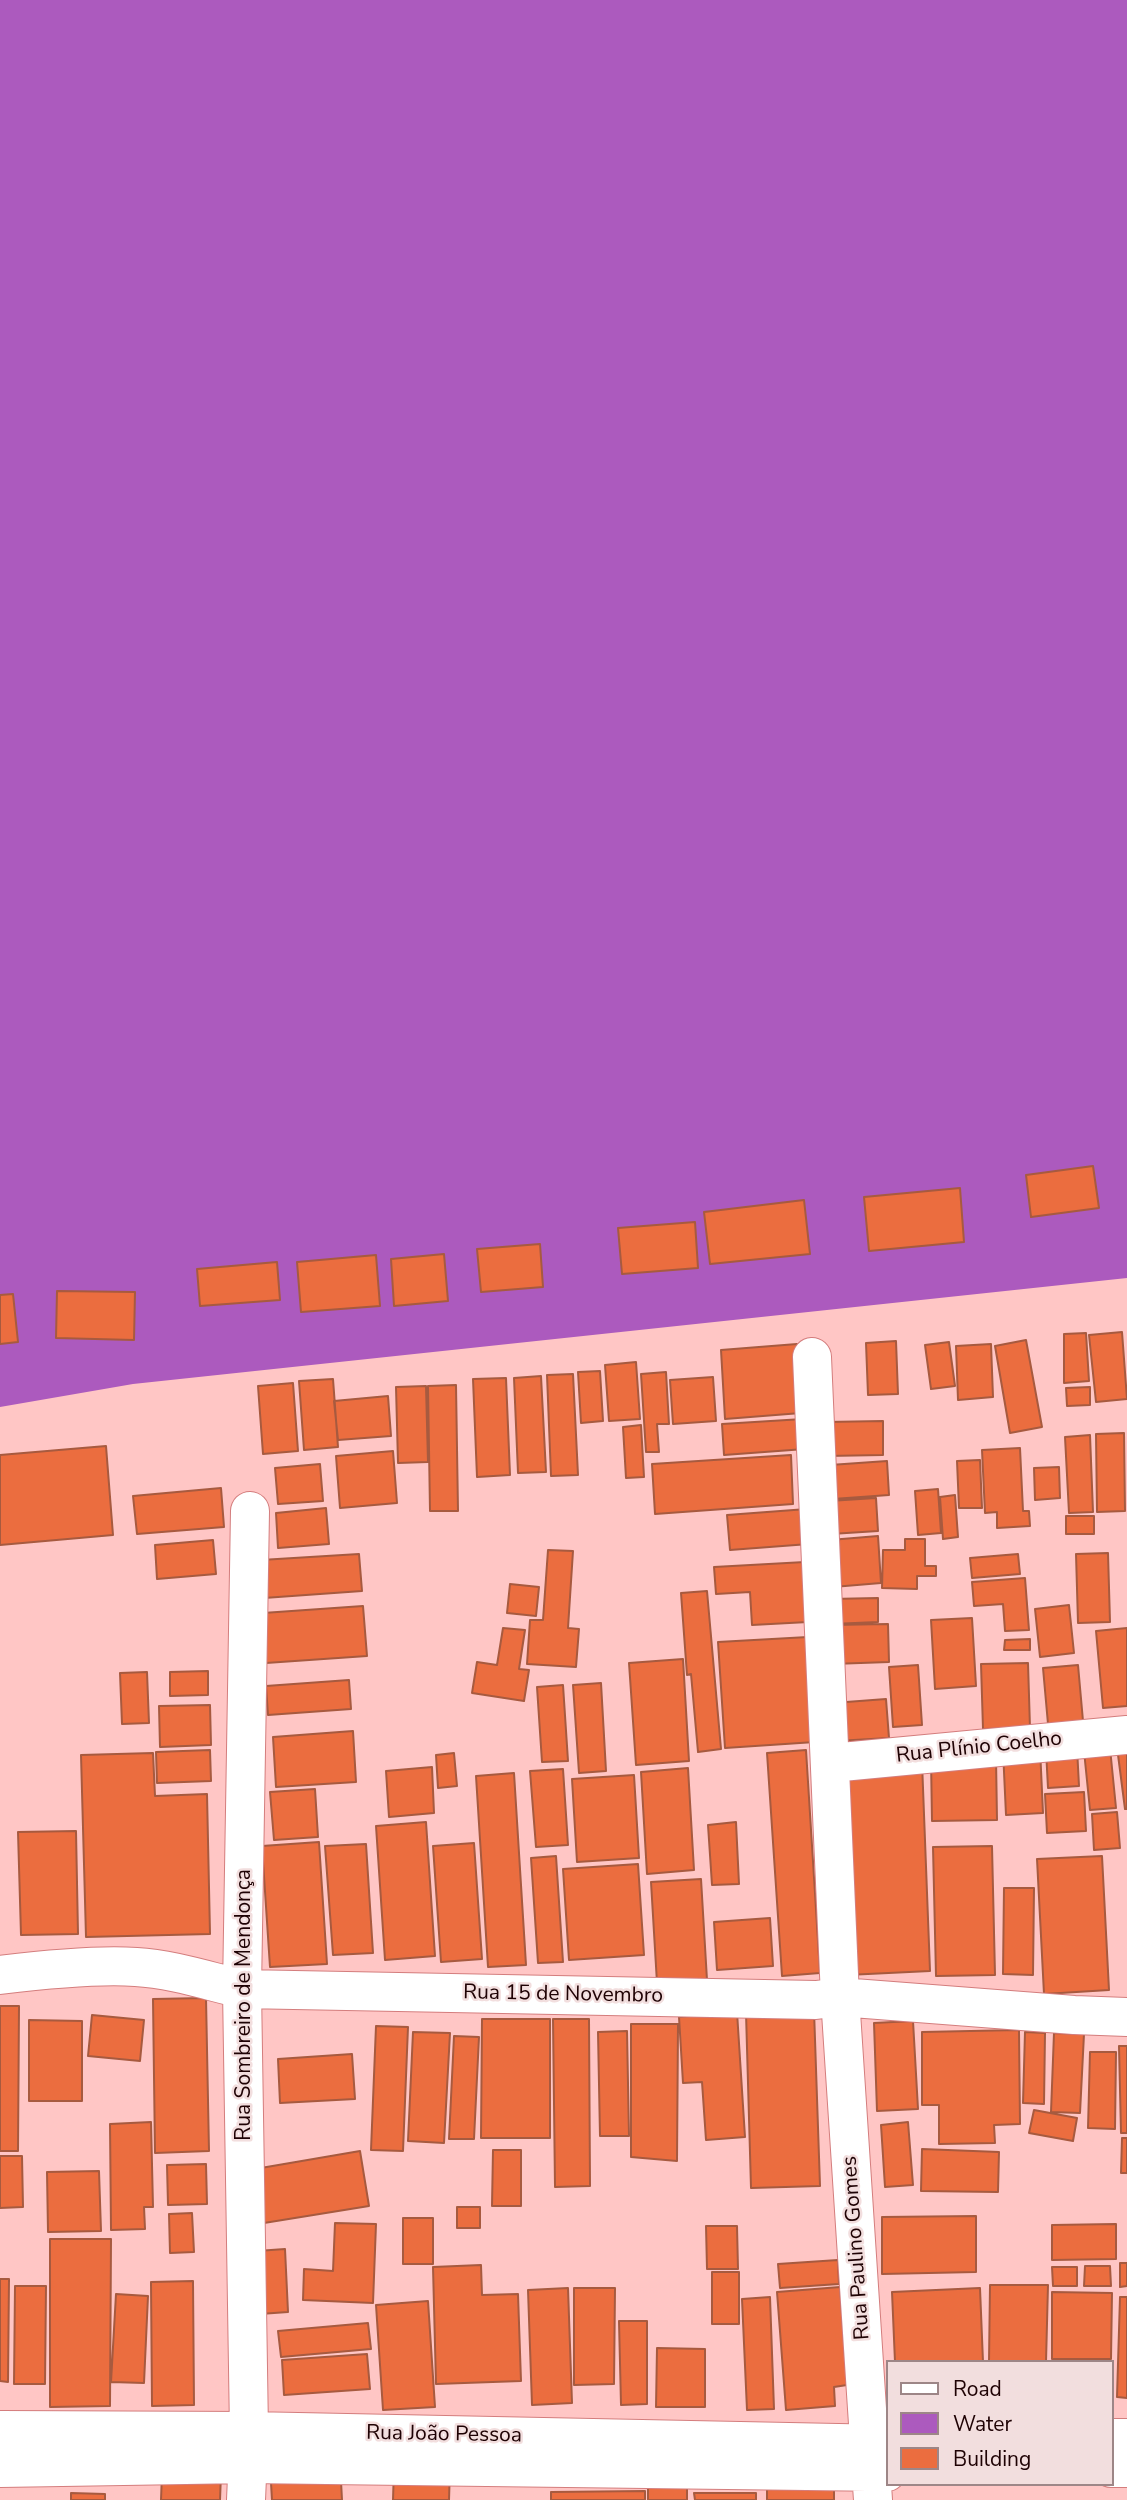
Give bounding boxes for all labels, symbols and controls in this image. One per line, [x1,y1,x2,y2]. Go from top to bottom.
street label: Rua Plínio Coelho [895,1727,1063,1769]
street label: Rua Sombreiro de Mendonça [232,1869,258,2141]
street label: Rua 15 de Novembro [463,1981,663,2009]
street label: Rua Paulino Gomes [838,2155,876,2341]
legend [886,2360,1113,2486]
text: Road [953,2375,1002,2403]
text: Water [953,2410,1012,2438]
street label: Rua João Pessoa [366,2421,522,2449]
text: Building [953,2445,1031,2473]

